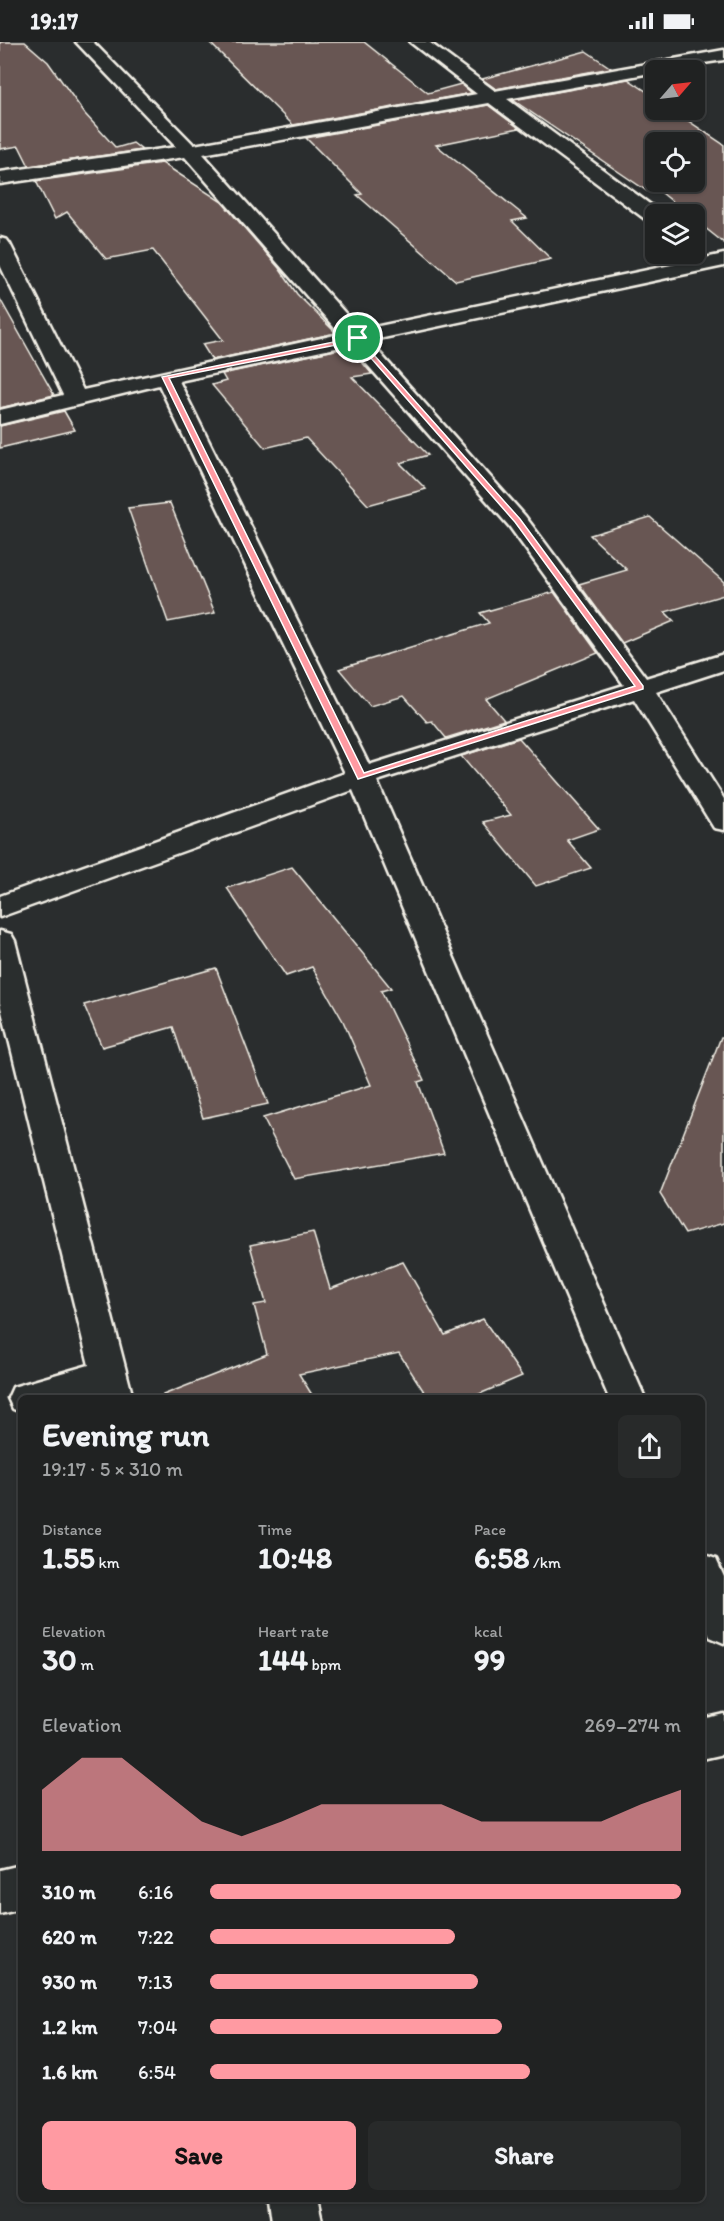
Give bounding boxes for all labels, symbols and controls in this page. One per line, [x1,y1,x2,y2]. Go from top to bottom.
text: 19:17 [30,8,78,35]
north arrow [645,60,705,120]
map controls [645,60,705,264]
button: locate [645,132,705,192]
button: layers [645,204,705,264]
pin [332,312,383,363]
icon: arrive [341,321,374,354]
text: Evening run [42,1415,209,1454]
button: share [618,1415,681,1478]
text: 19:17 · 5 × 310 m [42,1457,183,1481]
text: Distance [42,1520,102,1539]
text: Time [258,1520,292,1539]
text: Pace [474,1520,506,1539]
text: 1.55 [42,1539,95,1576]
text: 10:48 [258,1539,332,1576]
text: 6:58 [474,1539,529,1576]
text: km [95,1553,120,1572]
text: /km [529,1553,561,1572]
text: Elevation [42,1622,106,1641]
text: Heart rate [258,1622,329,1641]
text: kcal [474,1622,502,1641]
text: 30 [42,1641,77,1678]
text: 144 [258,1641,308,1678]
text: 99 [474,1641,505,1678]
text: m [77,1655,94,1674]
text: bpm [308,1655,341,1674]
text: Elevation [42,1713,121,1737]
text: 269–274 m [585,1713,681,1737]
text: 310 m [42,1880,96,1904]
text: 6:16 [138,1880,173,1904]
text: 620 m [42,1925,97,1949]
text: 7:22 [138,1925,174,1949]
text: 930 m [42,1970,97,1994]
text: 7:13 [138,1970,173,1994]
text: 1.2 km [42,2015,98,2039]
text: 7:04 [138,2015,177,2039]
text: 1.6 km [42,2060,98,2084]
text: 6:54 [138,2060,176,2084]
button: Save [42,2121,356,2190]
button: Share [368,2121,681,2190]

